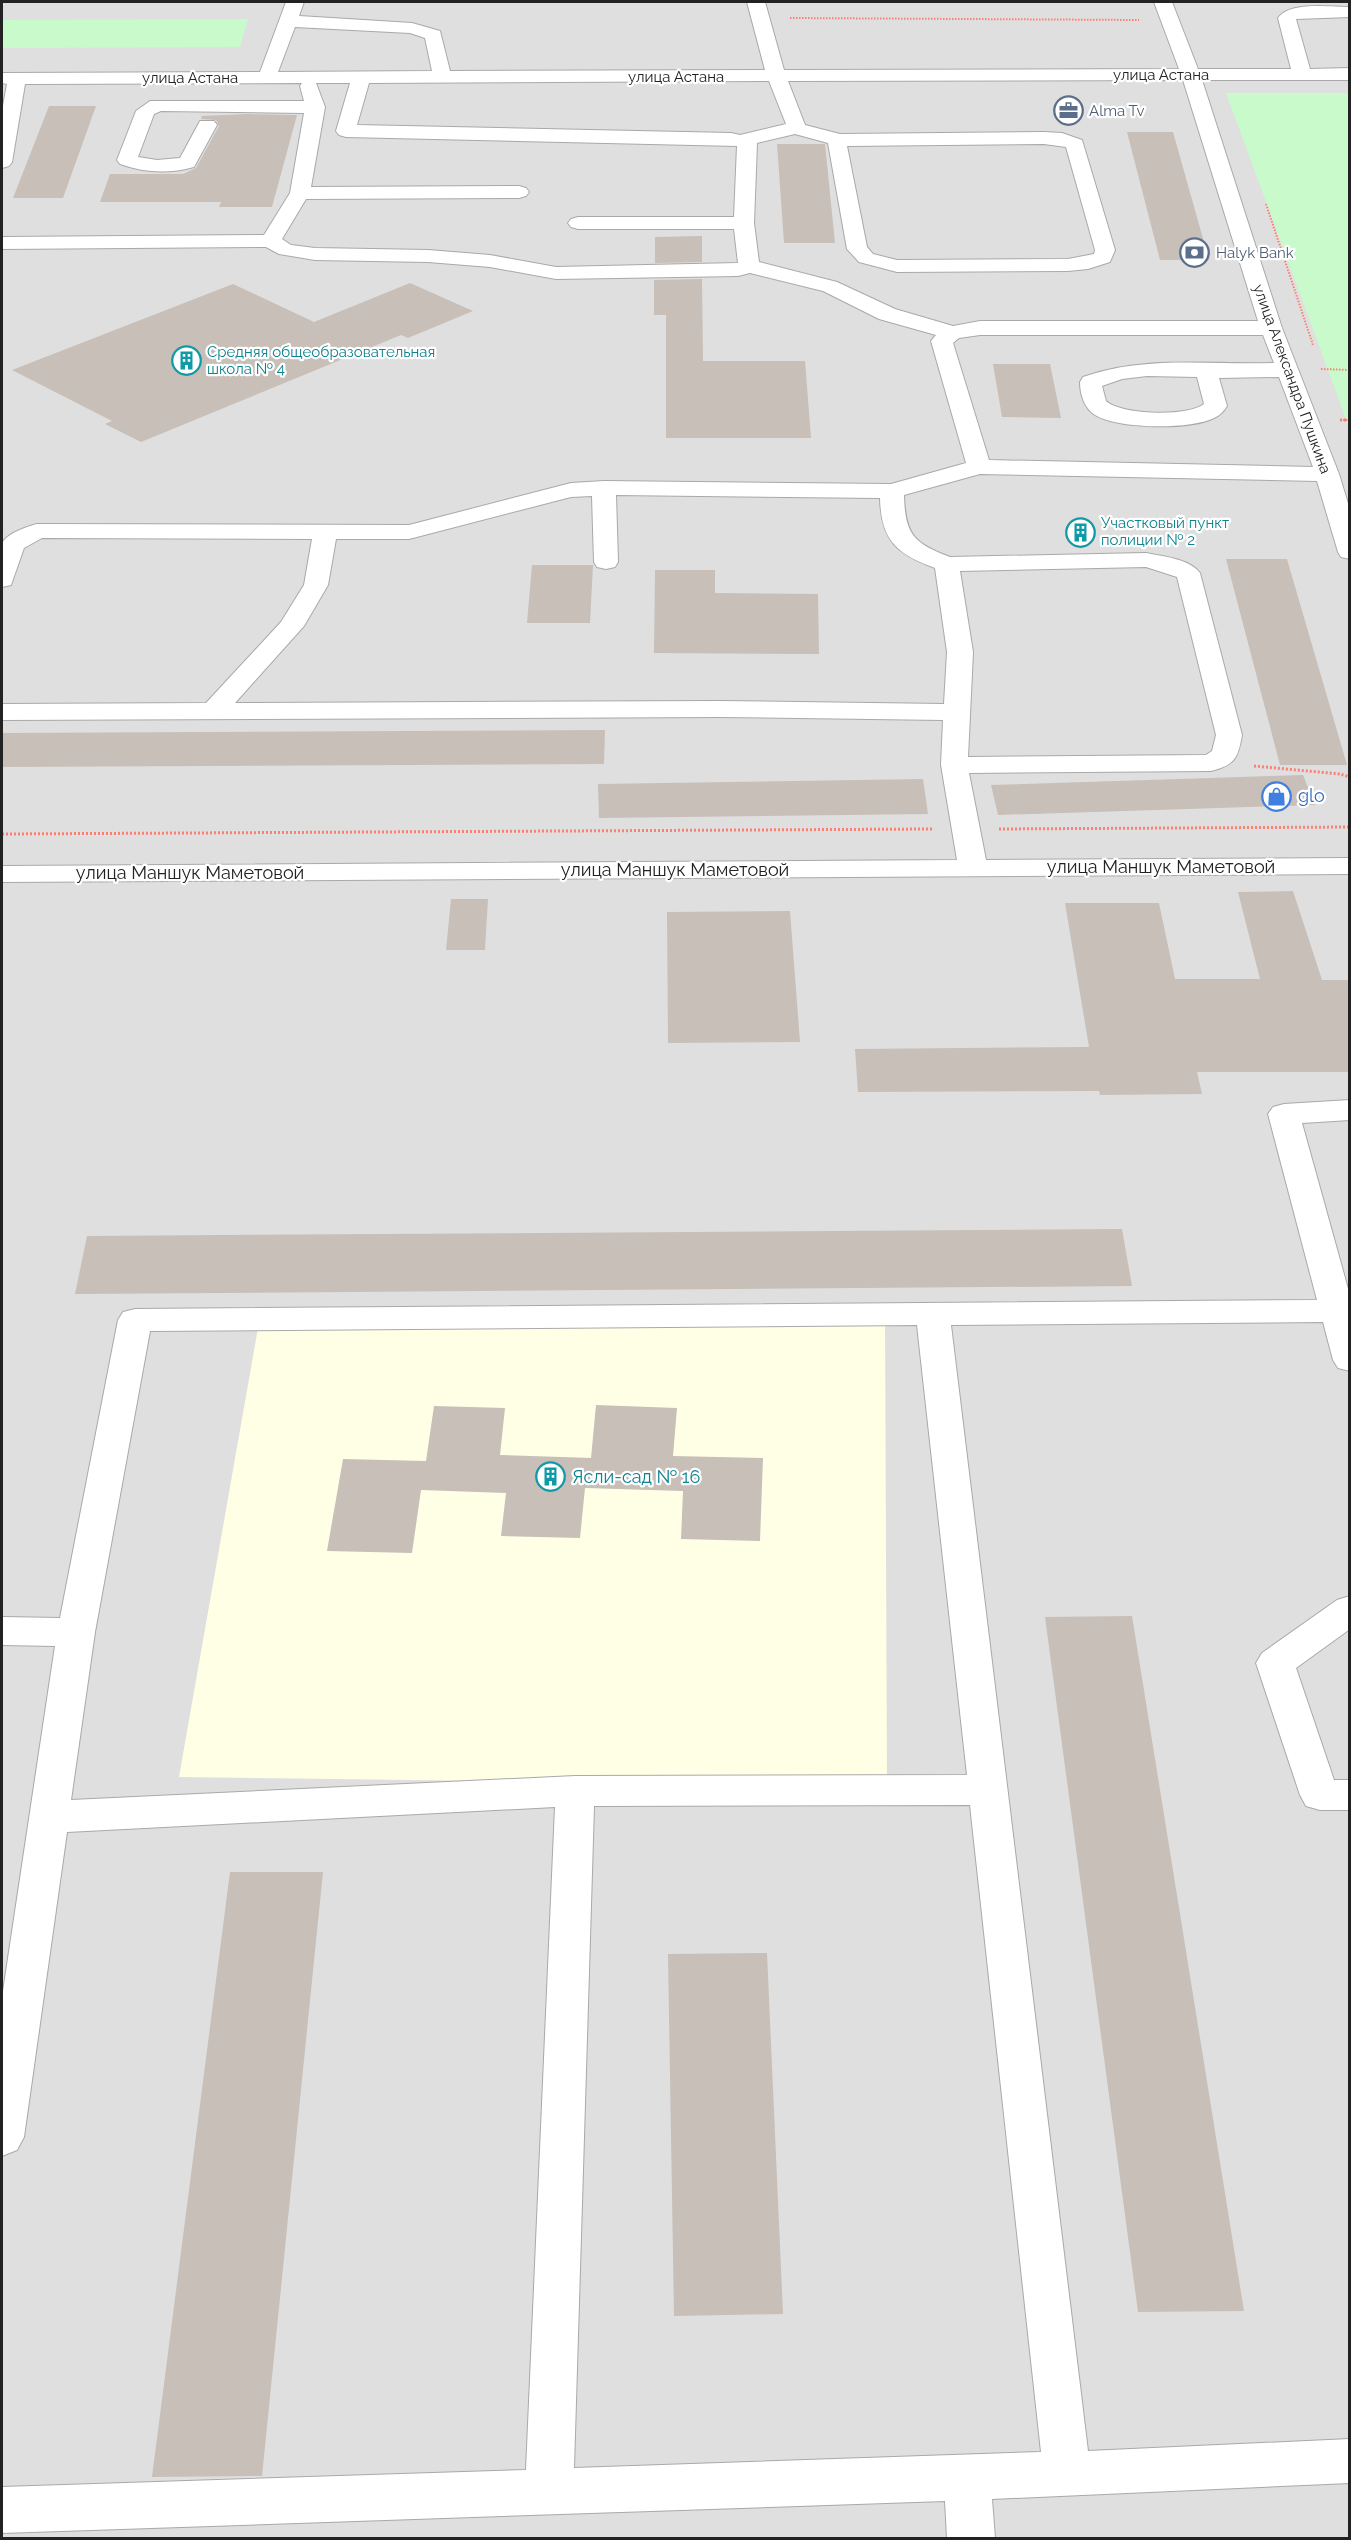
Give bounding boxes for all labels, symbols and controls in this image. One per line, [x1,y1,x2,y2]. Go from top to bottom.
street label: улица Астана [1113,66,1209,84]
street label: улица Астана [628,68,724,86]
street label: улица Астана [142,69,238,87]
office icon: Alma Tv [1052,95,1084,127]
place label: Alma Tv [1089,102,1144,120]
bank icon: Halyk Bank [1179,237,1211,269]
place label: Halyk Bank [1216,244,1294,262]
street label: улица Александра Пушкина [1249,282,1335,476]
place label: Средняя общеобразовательная школа № 4 [207,343,435,378]
building icon: Средняя общеобразовательная школа № 4 [170,345,202,377]
place label: Участковый пункт полиции № 2 [1101,514,1229,549]
building icon: Участковый пункт полиции № 2 [1064,516,1096,548]
shop icon: glo [1261,780,1293,812]
place label: glo [1298,785,1325,806]
street label: улица Маншук Маметовой [1047,856,1275,877]
street label: улица Маншук Маметовой [561,859,789,880]
street label: улица Маншук Маметовой [76,862,304,883]
building icon: Ясли-сад № 16 [535,1461,567,1493]
place label: Ясли-сад № 16 [572,1466,700,1487]

